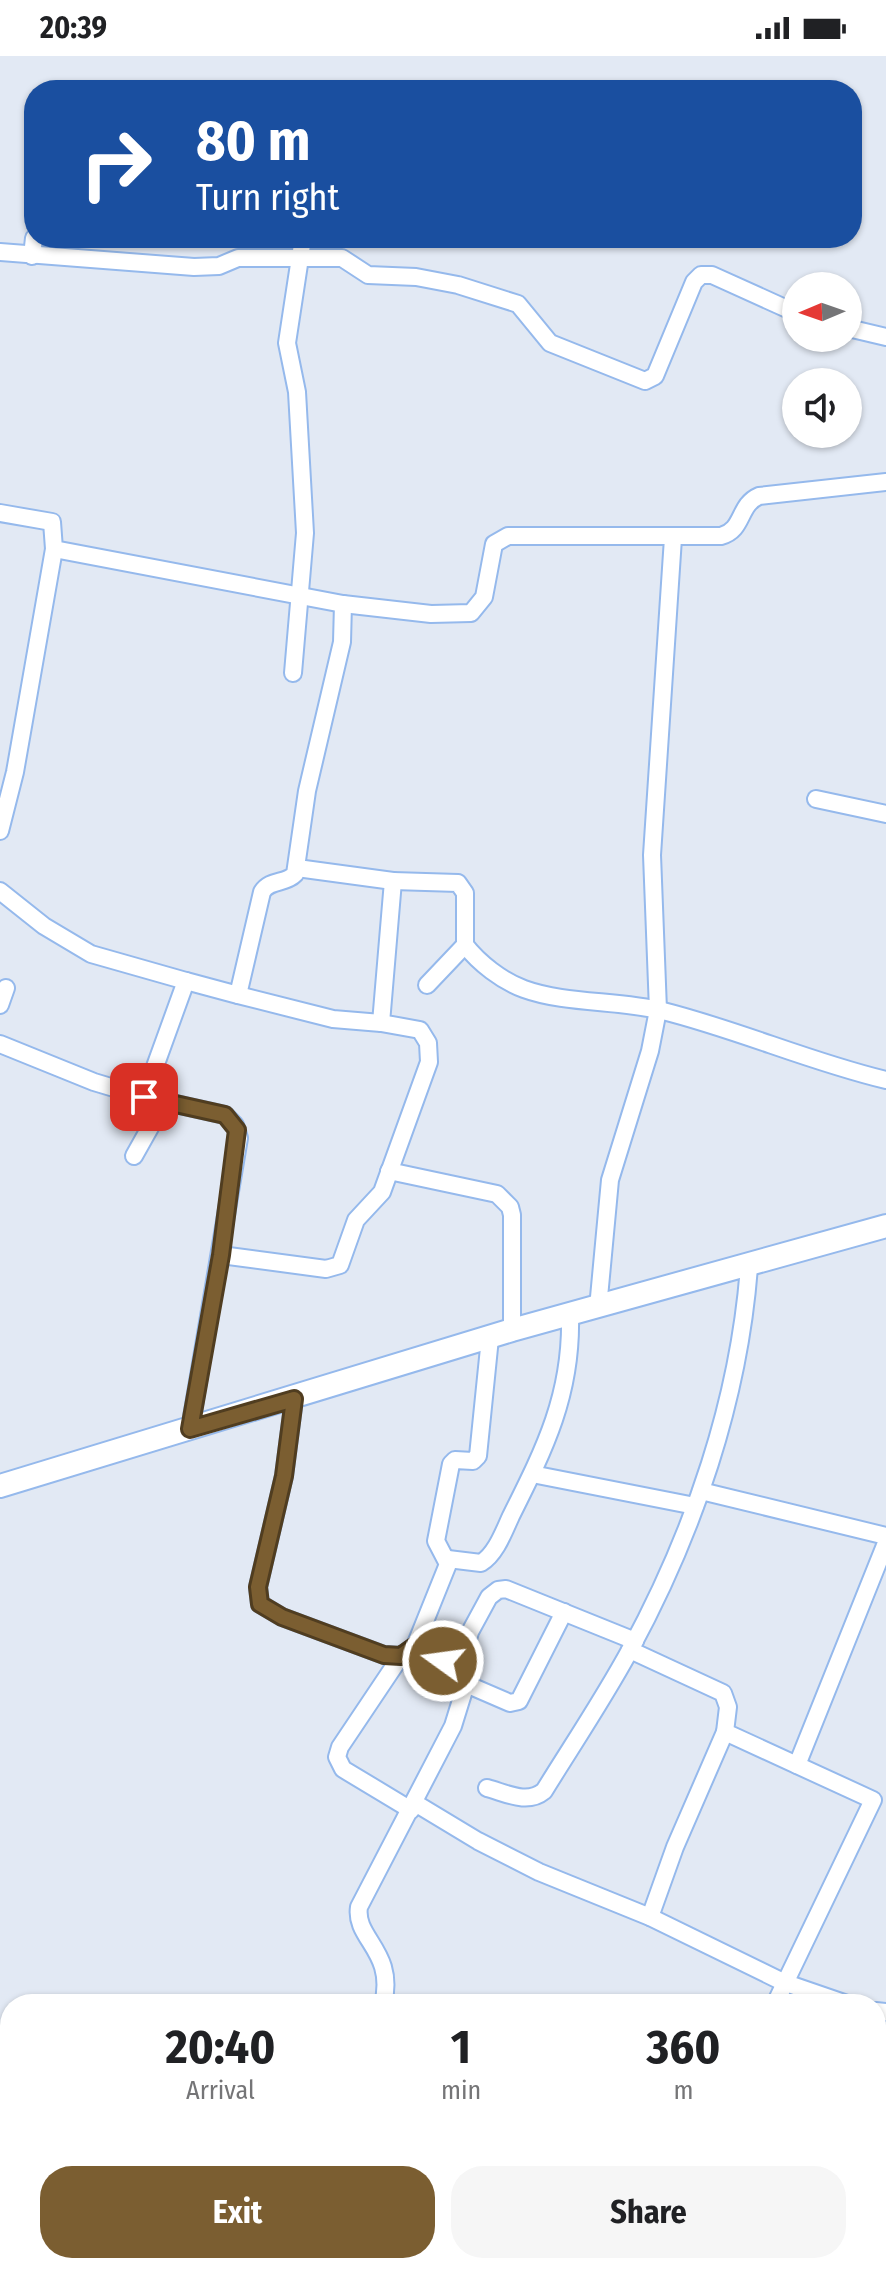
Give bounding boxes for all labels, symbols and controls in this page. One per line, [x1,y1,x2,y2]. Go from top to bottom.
text: 20:39 [40,10,107,46]
text: 80 m [196,108,311,175]
icon: right [64,112,168,216]
text: Turn right [196,176,339,220]
north arrow [782,272,862,352]
map controls [782,272,862,448]
button: sound [782,368,862,448]
pin [110,1063,178,1131]
icon: arrive [122,1075,166,1119]
position arrow [401,1619,485,1703]
text: 20:40 [165,2018,275,2076]
text: 1 [451,2018,471,2076]
text: 360 [647,2018,721,2076]
text: Arrival [186,2075,255,2106]
text: min [441,2075,481,2106]
text: m [674,2075,694,2106]
button: Exit [40,2166,435,2258]
button: Share [451,2166,846,2258]

